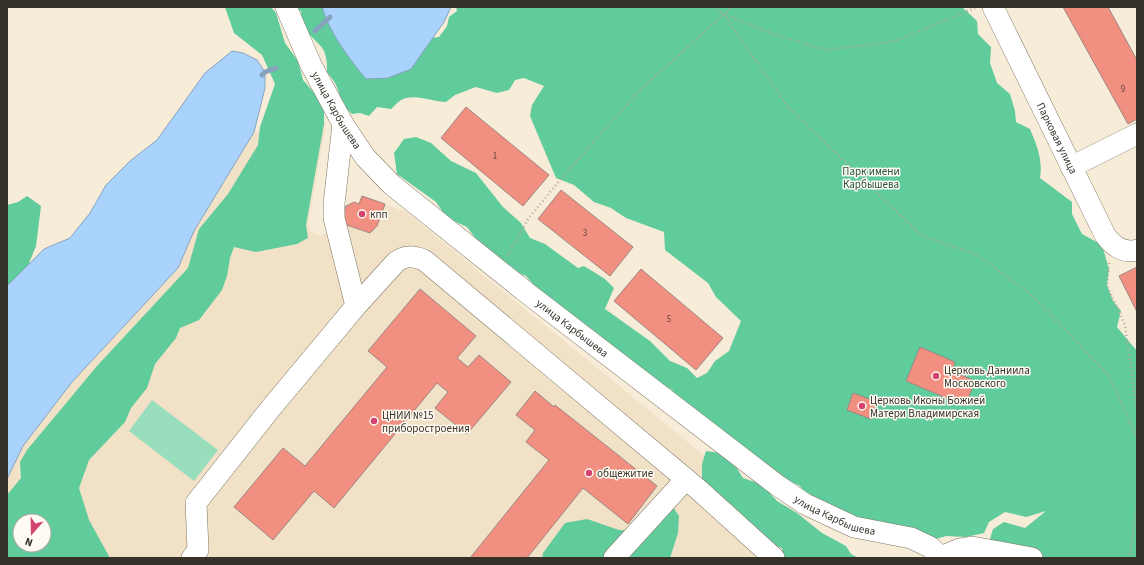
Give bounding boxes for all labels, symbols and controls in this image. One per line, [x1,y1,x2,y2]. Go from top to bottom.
street label: улица Карбышева [308,69,365,152]
house number: 9 [1121,83,1126,96]
street label: Парковая улица [1033,100,1081,176]
house number: 1 [493,150,497,163]
park label: Парк имени Карбышева [842,164,900,192]
place label: кпп [370,207,388,222]
marker: кпп [357,209,367,219]
house number: 3 [583,227,588,240]
street label: улица Карбышева [533,295,612,360]
house number: 5 [667,313,672,326]
place label: Церковь Даниила Московского [944,363,1030,391]
marker: Церковь Даниила Московского [931,371,941,381]
place label: Церковь Иконы Божией Матери Владимирская [870,393,985,421]
marker: Церковь Иконы Божией Матери Владимирская [857,401,867,411]
place label: ЦНИИ №15 приборостроения [382,408,470,436]
marker: ЦНИИ №15 приборостроения [369,416,379,426]
place label: общежитие [597,466,654,481]
marker: общежитие [584,468,594,478]
street label: улица Карбышева [791,491,877,538]
north arrow [12,513,52,553]
text: N [23,534,35,550]

